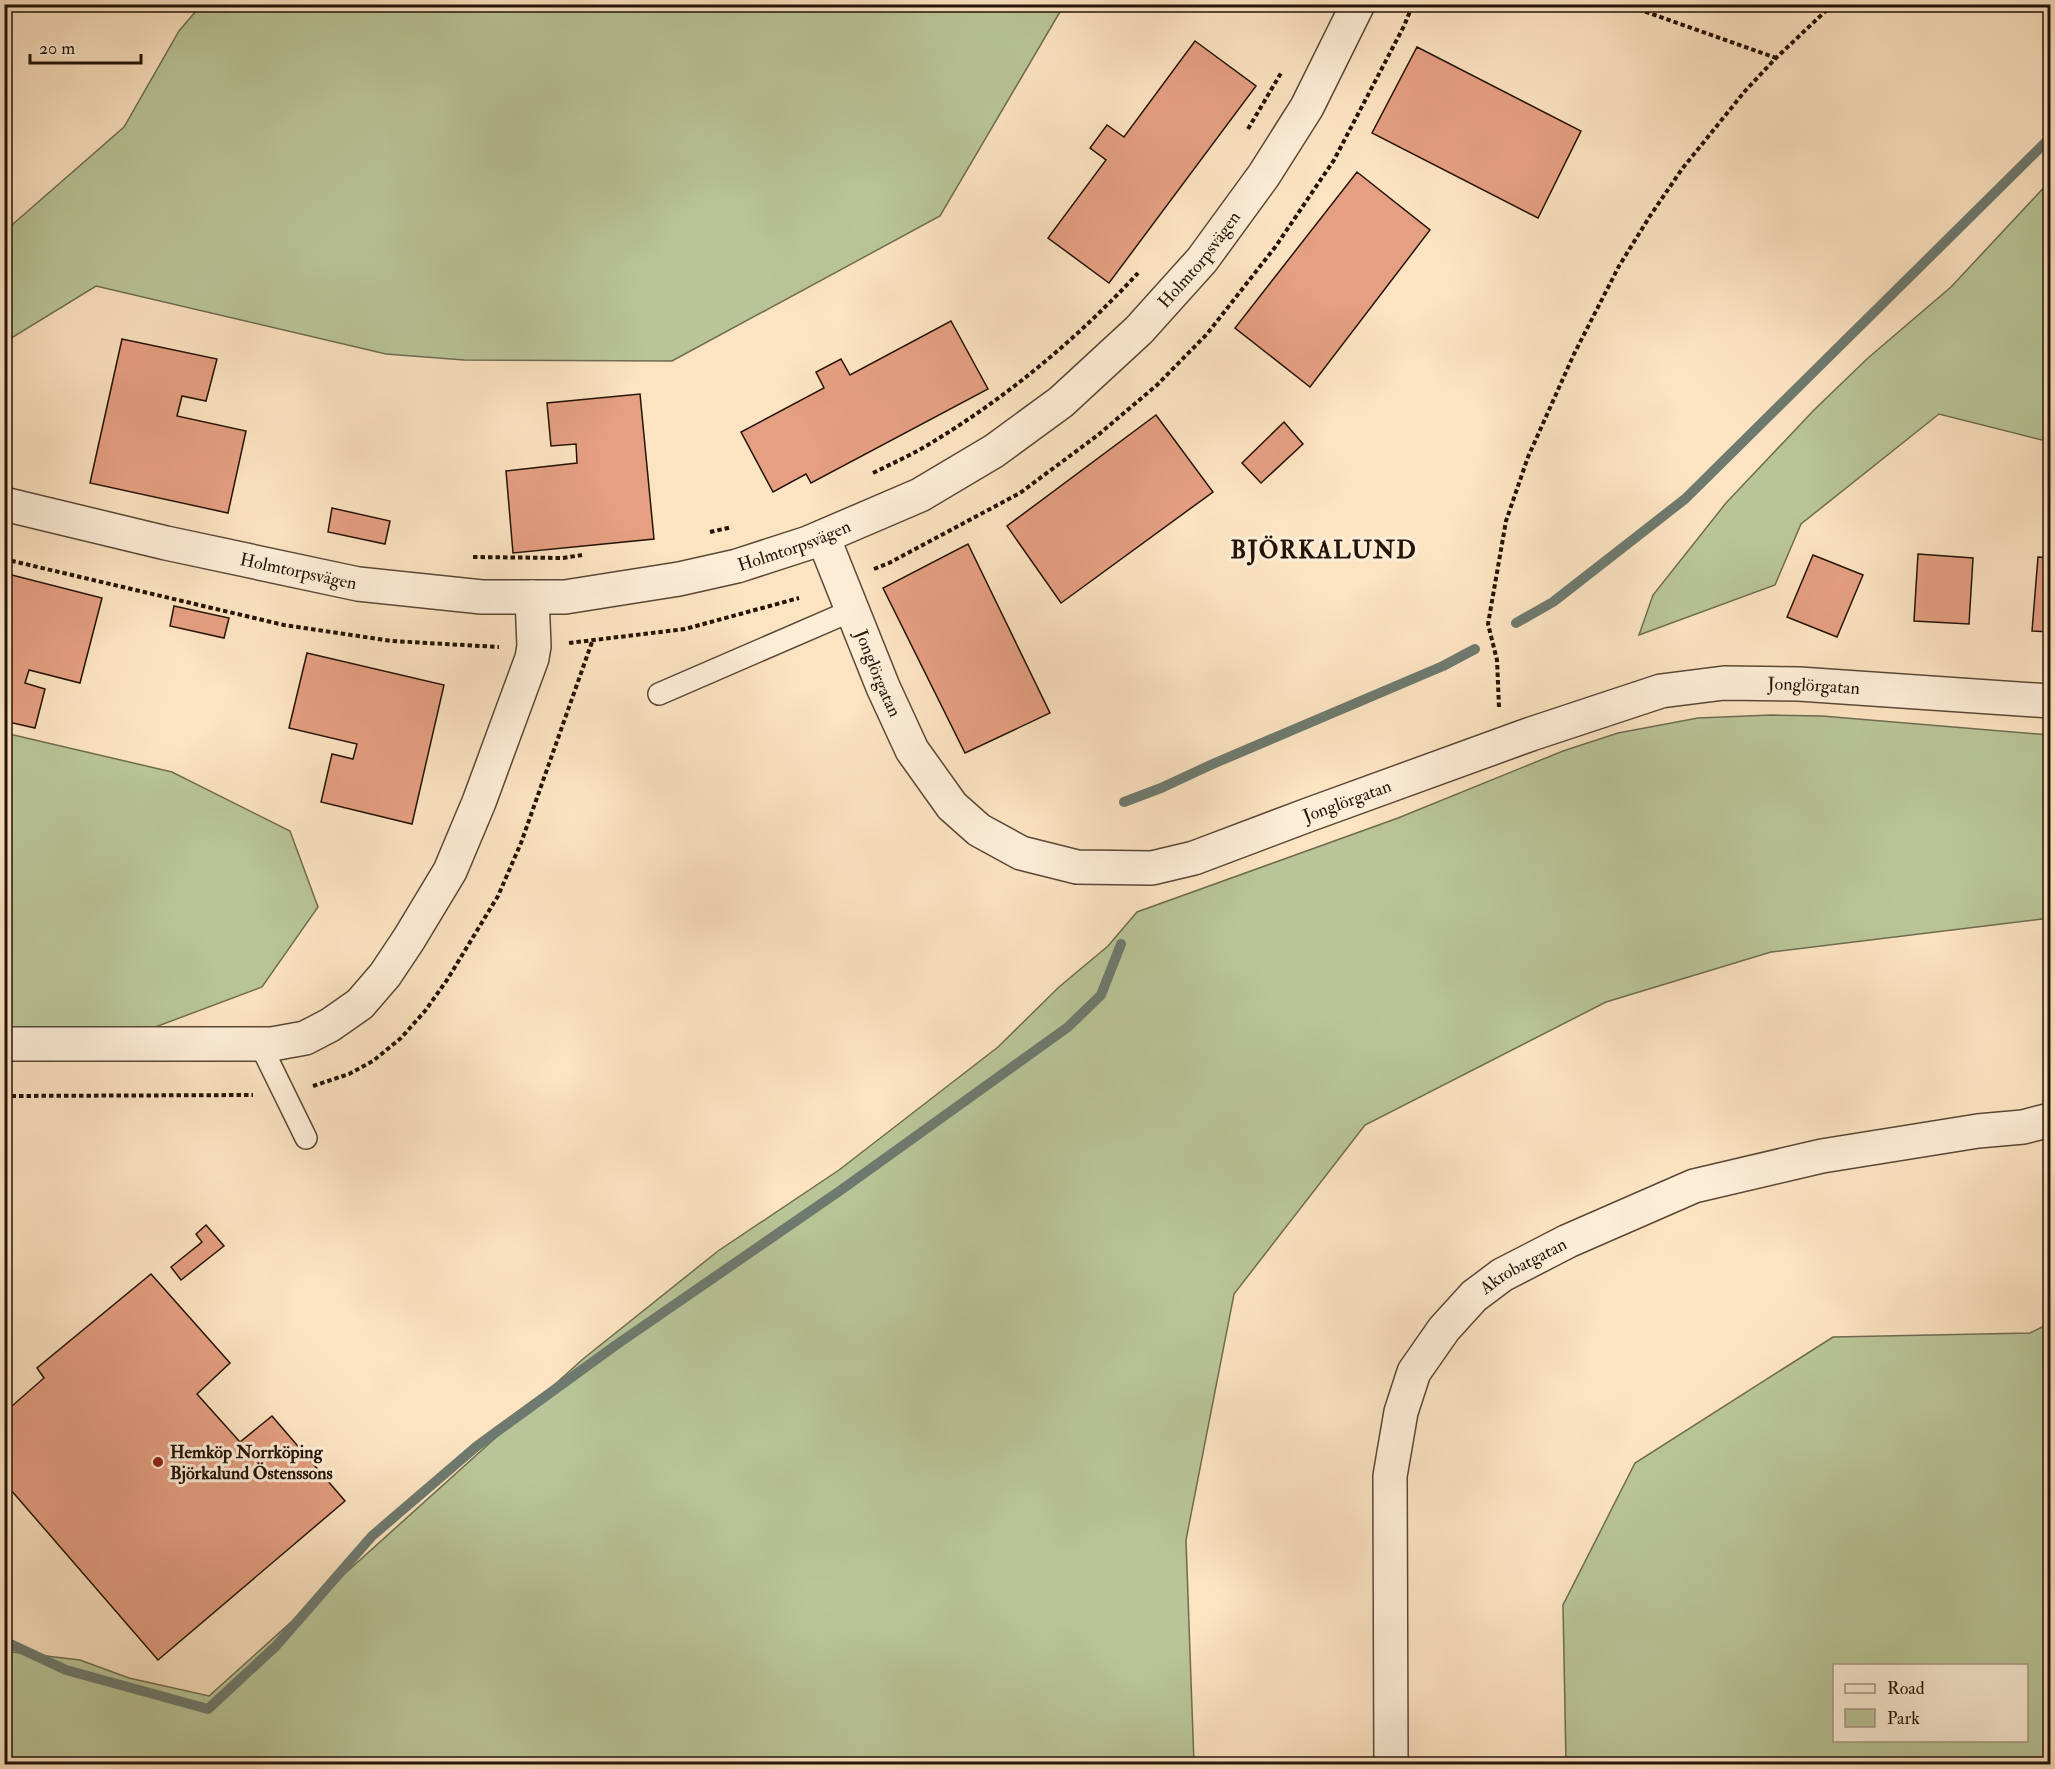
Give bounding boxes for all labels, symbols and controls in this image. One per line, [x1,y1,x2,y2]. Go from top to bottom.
scale bar [30,27,141,65]
text: 20 m [39,37,75,60]
street label: Holmtorpsvägen [1153,207,1246,313]
street label: Holmtorpsvägen [735,515,854,577]
district label: BJÖRKALUND [1231,535,1417,566]
street label: Holmtorpsvägen [238,548,359,595]
street label: Jonglörgatan [849,626,906,721]
street label: Jonglörgatan [1766,673,1861,700]
street label: Jonglörgatan [1299,775,1395,828]
street label: Akrobatgatan [1474,1233,1571,1300]
place label: Hemköp Norrköping Björkalund Östenssons [170,1441,333,1485]
marker: Hemköp Norrköping Björkalund Östenssons [151,1455,165,1469]
legend [1833,1664,2028,1742]
text: Road [1887,1677,1925,1700]
text: Park [1887,1707,1920,1730]

